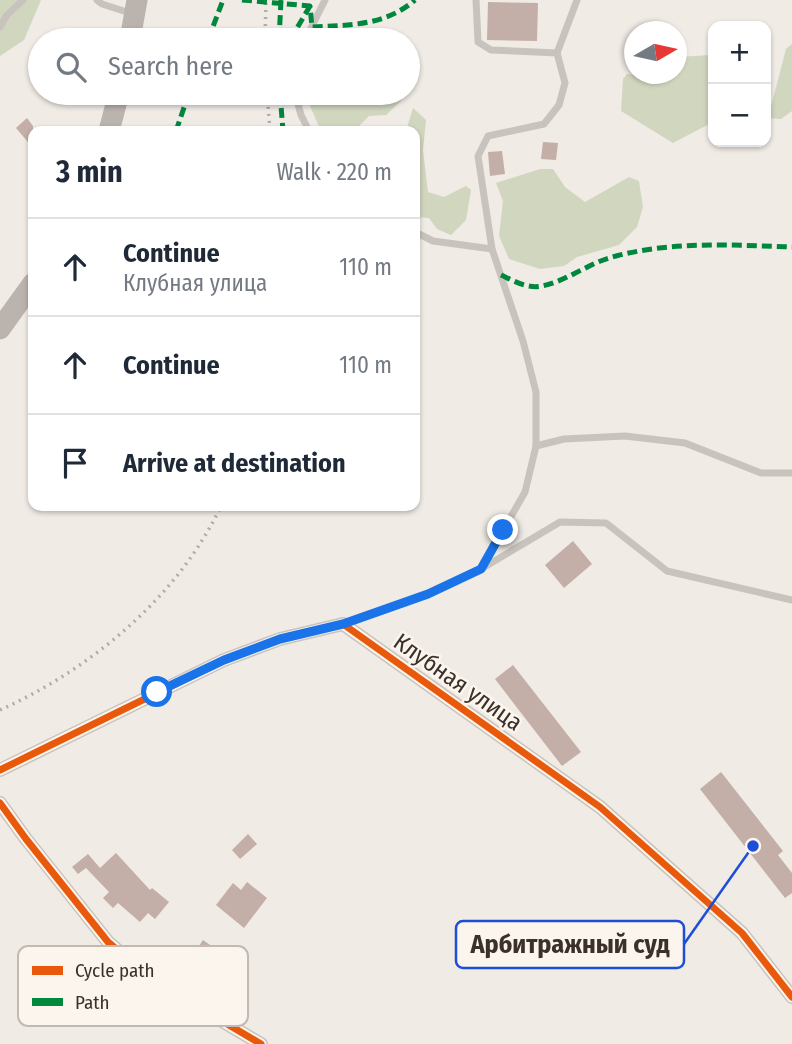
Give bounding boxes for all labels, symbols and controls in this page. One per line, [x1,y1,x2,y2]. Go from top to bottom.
north arrow [624,21,687,84]
map controls [708,21,771,147]
button: + [708,21,771,84]
search box [28,28,420,105]
icon: search [52,48,90,86]
text: Search here [108,51,233,82]
button: − [708,84,771,147]
text: 3 min [56,154,123,190]
text: Walk · 220 m [277,158,392,186]
text: Continue [123,238,220,269]
icon: ahead [56,248,94,286]
text: 110 m [339,253,392,281]
text: Клубная улица [123,269,267,297]
icon: ahead [56,346,94,384]
text: Continue [123,350,220,381]
text: 110 m [339,351,392,379]
icon: arrive [56,444,94,482]
text: Arrive at destination [123,448,346,479]
route end [487,514,518,545]
street label: Клубная улица [388,627,528,737]
route start [141,676,172,707]
callout: Арбитражный суд [456,921,684,968]
text: Арбитражный суд [469,929,670,960]
legend [18,946,248,1026]
text: Cycle path [75,959,154,982]
text: Path [75,991,110,1014]

